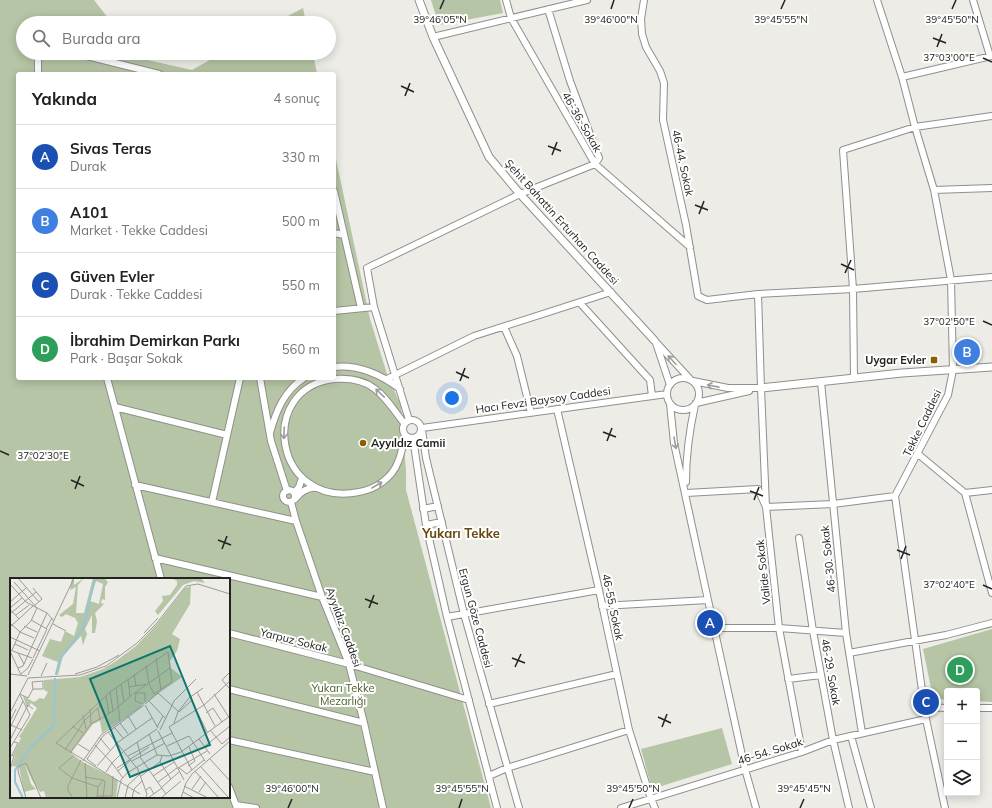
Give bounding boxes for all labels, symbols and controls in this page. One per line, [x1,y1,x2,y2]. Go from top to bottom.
text: 39°46'05"N [413,13,467,26]
text: 39°46'00"N [584,13,638,26]
text: 39°45'55"N [754,13,808,26]
text: 39°45'50"N [925,13,979,26]
search box [16,16,336,60]
icon: search [30,27,52,49]
text: Burada ara [62,29,141,48]
text: 37°03'00"E [923,51,975,64]
text: Yakında [32,88,97,109]
street label: 46-36. Sokak [559,89,605,155]
text: 4 sonuç [273,90,320,106]
street label: 46-44. Sokak [669,129,697,198]
text: Sivas Teras [70,139,152,158]
text: A [40,149,50,165]
text: 330 m [282,149,320,165]
street label: Şehit Bahattin Erturhan Caddesi [502,156,622,288]
text: Durak [70,158,106,174]
text: A101 [70,203,108,222]
text: B [41,213,49,229]
text: 500 m [282,213,320,229]
text: Market · Tekke Caddesi [70,222,208,238]
text: Güven Evler [70,267,154,286]
text: C [41,277,49,293]
text: 550 m [282,277,320,293]
text: Durak · Tekke Caddesi [70,286,202,302]
text: 37°02'50"E [923,315,975,328]
text: İbrahim Demirkan Parkı [70,331,240,350]
pin: B [954,337,980,367]
text: D [40,341,50,357]
text: 560 m [282,341,320,357]
text: Park · Başar Sokak [70,350,183,366]
place label: Uygar Evler [865,353,927,367]
one-way arrow [668,355,677,365]
marker: Uygar Evler [929,355,939,365]
one-way arrow [706,381,719,389]
street label: Hacı Fevzi Baysoy Caddesi [475,384,611,416]
street label: Tekke Caddesi [900,387,944,459]
your location [442,388,462,408]
one-way arrow [375,389,385,398]
one-way arrow [281,426,288,439]
place label: Ayyıldız Camii [371,436,445,450]
one-way arrow [671,436,679,449]
marker: Ayyıldız Camii [358,438,368,448]
text: 37°02'30"E [17,449,69,462]
one-way arrow [371,481,383,488]
street label: 46-30. Sokak [817,524,838,593]
district label: Yukarı Tekke [421,525,500,541]
street label: Valide Sokak [753,538,773,605]
street label: Ergun Göze Caddesi [456,567,496,669]
street label: 46-55. Sokak [599,573,627,642]
inset map [10,578,230,798]
text: 37°02'40"E [923,578,975,591]
street label: Ayyıldız Caddesi [323,585,365,669]
pin: A [697,608,723,638]
street label: Yarpuz Sokak [258,625,329,655]
street label: 46-29. Sokak [818,638,844,707]
pin: D [947,655,973,685]
park label: Yukarı Tekke Mezarlığı [311,681,374,708]
pin: C [913,687,939,717]
map controls [944,688,980,796]
button: + [944,688,980,724]
button: − [944,724,980,760]
street label: 46-54. Sokak [736,734,805,768]
button: layers [944,760,980,796]
text: 39°46'00"N [265,782,319,795]
text: 39°45'55"N [435,782,489,795]
text: 39°45'50"N [606,782,660,795]
text: 39°45'45"N [777,782,831,795]

